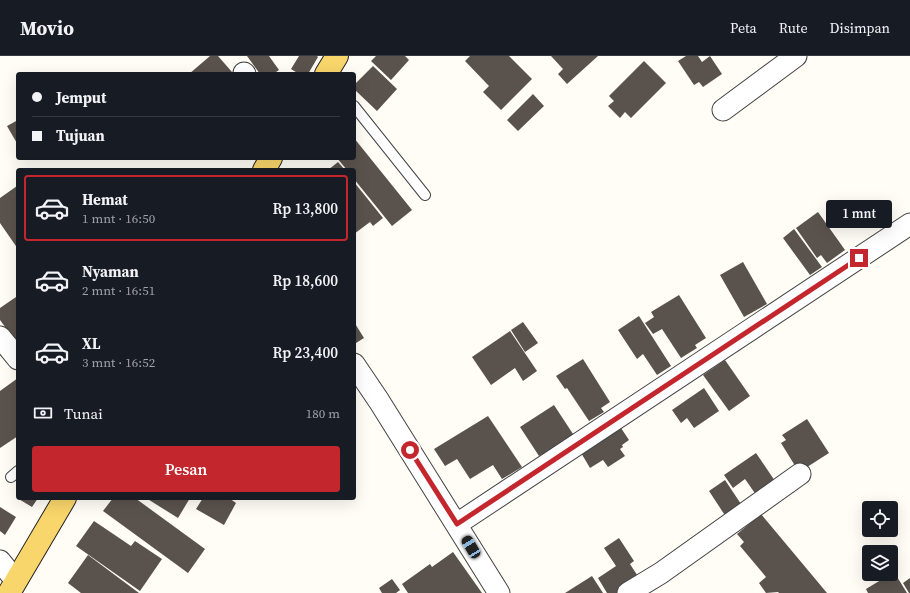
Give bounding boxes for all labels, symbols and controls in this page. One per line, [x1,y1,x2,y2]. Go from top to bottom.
text: Movio [20,15,74,41]
text: Peta [730,18,757,38]
text: Rute [779,18,808,38]
text: Disimpan [830,18,890,38]
text: Jemput [56,87,106,108]
text: Tujuan [56,125,105,146]
text: Hemat [82,189,128,210]
icon: car [34,190,70,226]
text: Rp 13,800 [272,198,338,219]
callout: 1 mnt [826,200,892,228]
text: 1 mnt [842,205,876,222]
text: 1 mnt · 16:50 [82,210,155,227]
route end [850,249,868,267]
text: Nyaman [82,261,139,282]
icon: car [34,262,70,298]
text: Rp 18,600 [272,270,338,291]
text: 2 mnt · 16:51 [82,282,155,299]
text: XL [82,333,101,354]
icon: car [34,334,70,370]
text: Rp 23,400 [272,342,338,363]
text: 3 mnt · 16:52 [82,354,155,371]
icon: cash [32,402,54,424]
text: Tunai [64,403,103,424]
text: 180 m [306,405,340,422]
route start [401,441,419,459]
button: Pesan [32,446,340,492]
map controls [862,501,898,581]
button: locate [862,501,898,537]
car [460,534,482,560]
button: layers [862,545,898,581]

